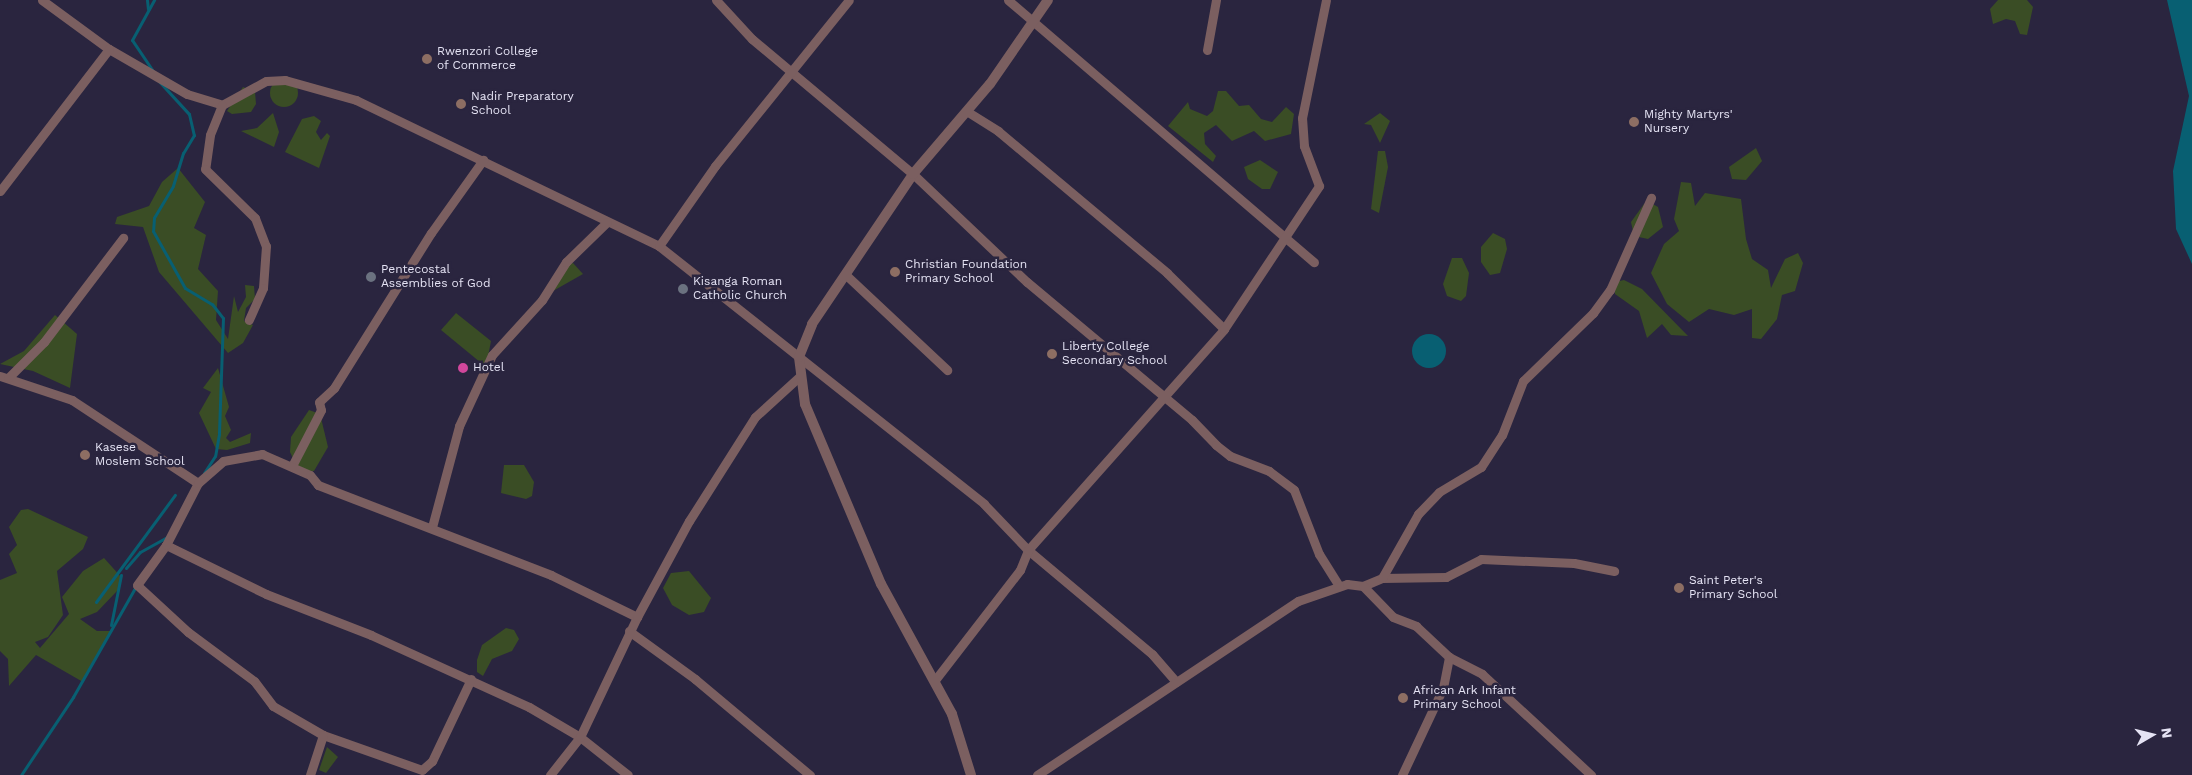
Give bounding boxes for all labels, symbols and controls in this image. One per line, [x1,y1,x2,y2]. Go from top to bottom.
place label: Rwenzori College of Commerce [437,45,538,73]
marker: Rwenzori College of Commerce [421,53,433,65]
place label: Nadir Preparatory School [471,90,574,118]
marker: Nadir Preparatory School [455,98,467,110]
place label: Mighty Martyrs' Nursery [1644,108,1733,136]
marker: Mighty Martyrs' Nursery [1628,116,1640,128]
place label: Christian Foundation Primary School [905,258,1027,286]
place label: Pentecostal Assemblies of God [381,263,491,291]
marker: Christian Foundation Primary School [889,266,901,278]
marker: Pentecostal Assemblies of God [365,271,377,283]
place label: Kisanga Roman Catholic Church [693,275,787,303]
marker: Kisanga Roman Catholic Church [677,283,689,295]
place label: Liberty College Secondary School [1062,340,1167,368]
marker: Liberty College Secondary School [1046,348,1058,360]
place label: Hotel [473,361,504,375]
marker: Hotel [457,362,469,374]
place label: Kasese Moslem School [95,441,185,469]
marker: Kasese Moslem School [79,449,91,461]
place label: Saint Peter's Primary School [1689,574,1778,602]
marker: Saint Peter's Primary School [1673,582,1685,594]
place label: African Ark Infant Primary School [1413,684,1517,712]
marker: African Ark Infant Primary School [1397,692,1409,704]
north arrow [2127,710,2177,760]
text: N [2158,727,2175,739]

